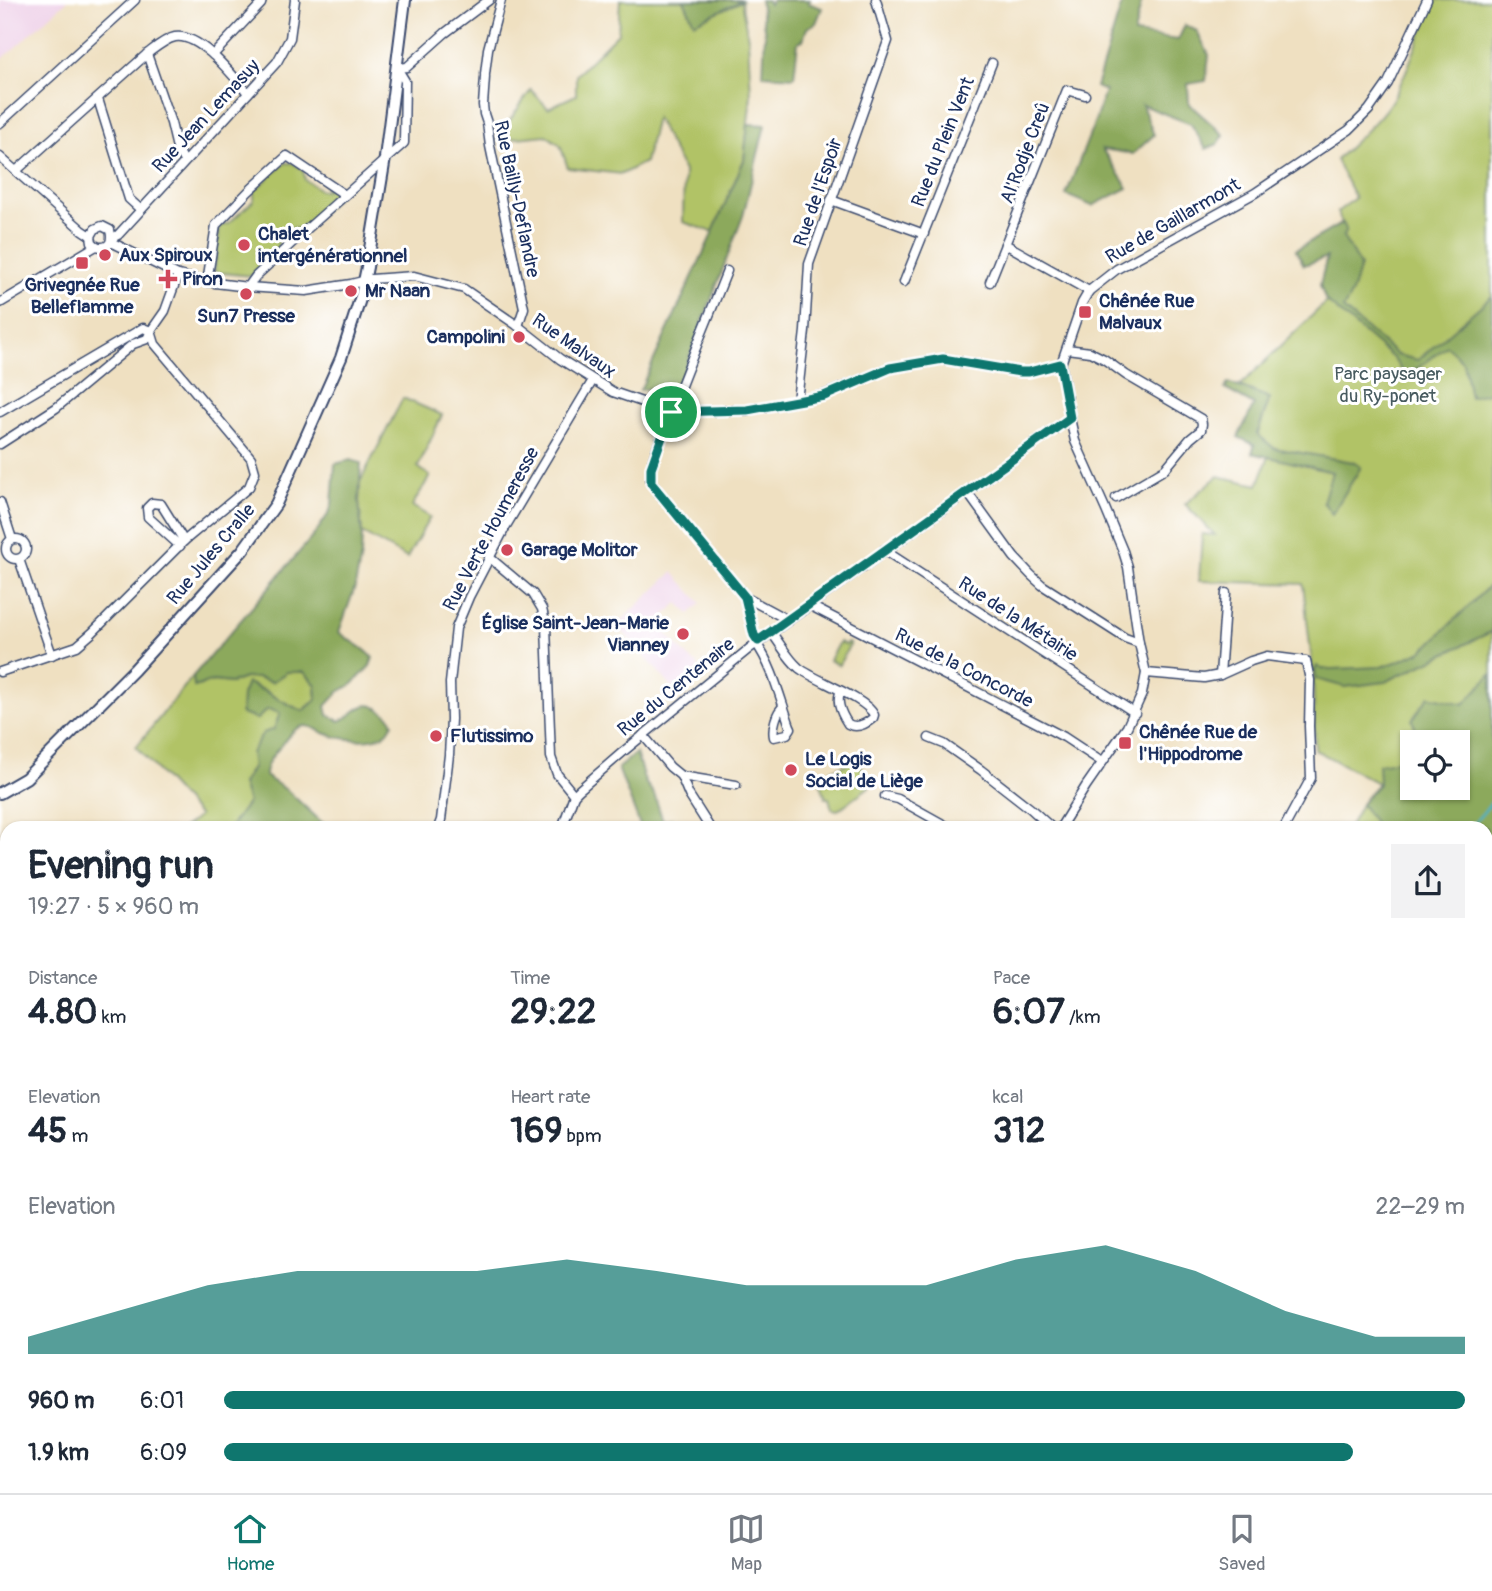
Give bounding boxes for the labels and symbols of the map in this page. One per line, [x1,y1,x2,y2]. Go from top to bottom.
street label: Rue Jean Lemasuy [147,54,265,178]
street label: Rue du Plein Vent [906,73,980,211]
street label: Al'Rodje Creû [995,99,1055,207]
street label: Rue Bailly-Deflandre [489,118,545,280]
street label: Rue de l'Espoir [788,134,848,249]
street label: Rue de Gaillarmont [1101,173,1245,269]
place label: Chalet intergénérationnel [258,222,408,268]
marker: Chalet intergénérationnel [236,237,252,253]
place label: Aux Spiroux [119,243,213,267]
marker: Aux Spiroux [97,247,113,263]
marker: Grivegnée Rue Belleflamme [74,255,90,271]
place label: Piron [182,267,223,291]
marker: Piron [160,271,176,287]
place label: Grivegnée Rue Belleflamme [24,273,140,319]
place label: Mr Naan [365,279,431,303]
marker: Mr Naan [343,283,359,299]
marker: Sun7 Presse [238,286,254,302]
place label: Chênée Rue Malvaux [1099,289,1195,335]
place label: Sun7 Presse [197,304,296,328]
marker: Chênée Rue Malvaux [1077,304,1093,320]
street label: Rue Malvaux [527,308,621,384]
place label: Campolini [427,325,506,349]
marker: Campolini [511,329,527,345]
park label: Parc paysager du Ry-ponet [1334,362,1442,408]
pin [641,382,701,442]
street label: Rue Verte Houmeresse [438,442,545,615]
street label: Rue Jules Cralle [162,498,261,610]
place label: Garage Molitor [521,538,638,562]
marker: Garage Molitor [499,542,515,558]
street label: Rue de la Métairie [954,571,1083,667]
place label: Église Saint-Jean-Marie Vianney [482,611,670,657]
street label: Rue de la Concorde [891,623,1038,714]
marker: Église Saint-Jean-Marie Vianney [675,626,691,642]
street label: Rue du Centenaire [613,632,740,742]
place label: Chênée Rue de l'Hippodrome [1139,720,1258,766]
place label: Flutissimo [450,724,534,748]
marker: Flutissimo [428,728,444,744]
marker: Chênée Rue de l'Hippodrome [1117,735,1133,751]
place label: Le Logis Social de Liège [805,747,924,793]
marker: Le Logis Social de Liège [783,762,799,778]

